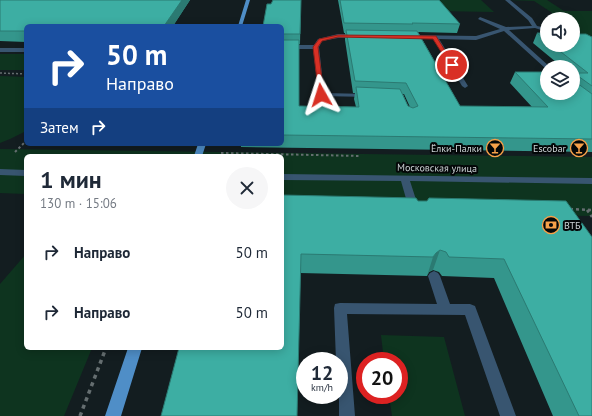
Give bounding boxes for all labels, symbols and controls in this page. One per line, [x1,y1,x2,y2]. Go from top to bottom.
map controls [540,12,580,100]
button: sound [540,12,580,52]
text: 50 m [106,36,167,73]
icon: right [40,40,92,92]
pin [435,48,469,82]
icon: arrive [441,54,463,76]
button: layers [540,60,580,100]
text: Направо [106,72,174,95]
position arrow [300,74,342,116]
icon: right [87,116,109,138]
text: Затем [40,118,79,137]
bar icon: Ёлки-Палки [485,138,505,158]
bar icon: Escobar [569,138,589,158]
place label: Ёлки-Палки [431,142,482,155]
place label: Escobar [533,142,567,155]
street label: Московская улица [397,161,477,175]
text: 1 мин [40,164,102,195]
button: close [226,167,268,209]
text: 130 m · 15:06 [40,195,117,212]
bank icon: ВТБ [541,215,561,235]
place label: ВТБ [564,219,581,232]
icon: right [40,241,62,263]
text: Направо [74,243,130,262]
text: 50 m [235,243,268,262]
icon: right [40,301,62,323]
text: Направо [74,303,130,322]
text: 50 m [235,303,268,322]
speed limit sign: 20 [356,352,408,404]
text: 12 [311,360,333,386]
text: km/h [311,381,333,394]

